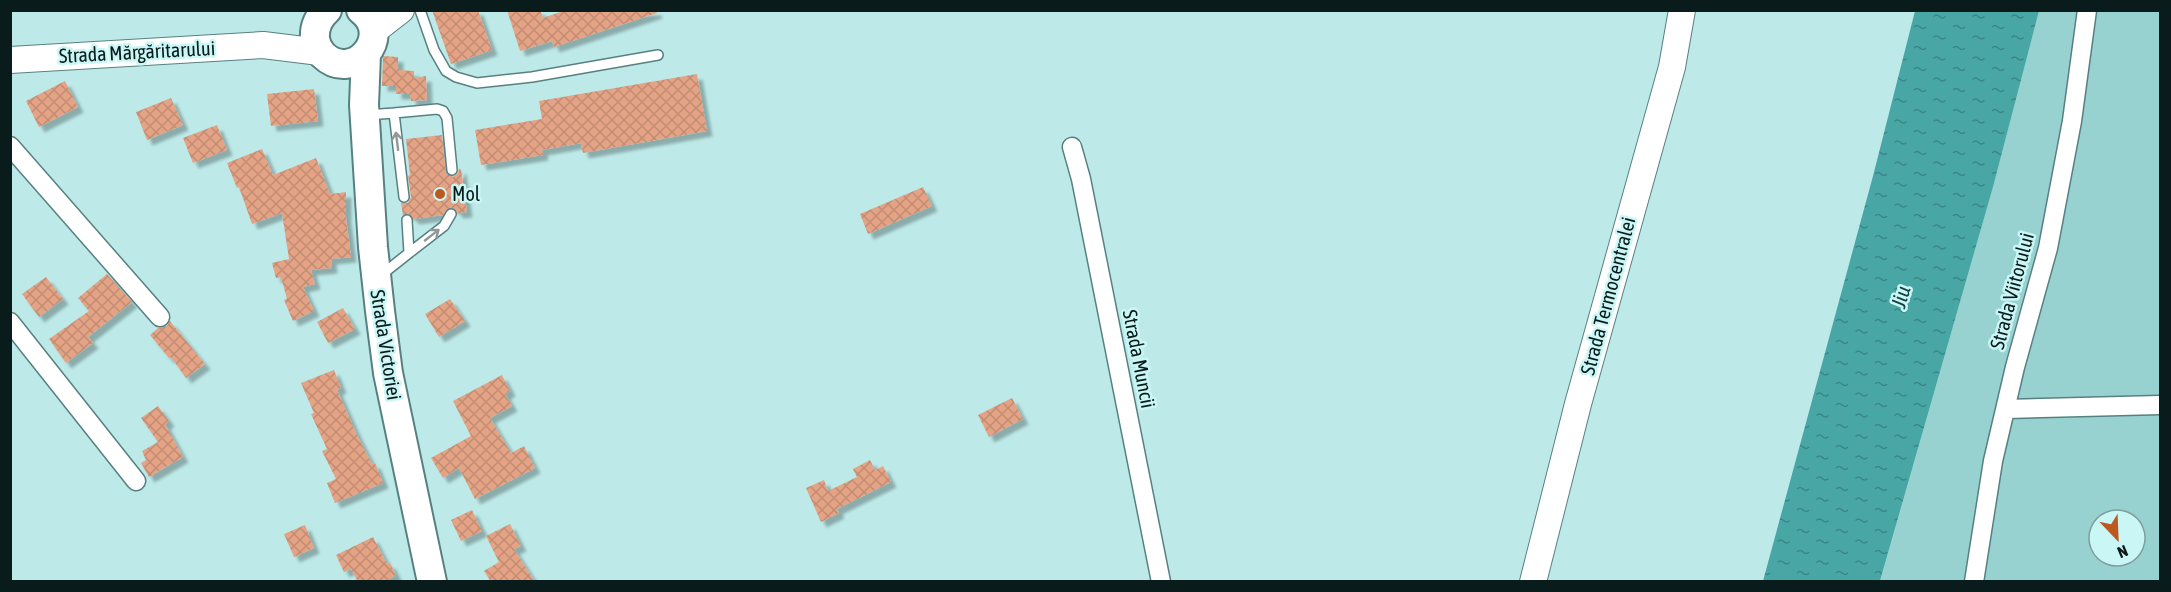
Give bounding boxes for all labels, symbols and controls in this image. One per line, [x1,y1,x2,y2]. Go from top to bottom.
street label: Strada Mărgăritarului [58,36,216,67]
one-way arrow [391,131,402,151]
place label: Mol [452,182,481,205]
marker: Mol [433,187,447,201]
street label: Strada Termocentralei [1575,214,1640,377]
one-way arrow [424,229,440,242]
street label: Strada Viitorului [1985,230,2038,352]
water label: Jiu [1885,283,1915,311]
street label: Strada Victoriei [366,288,407,402]
street label: Strada Muncii [1119,308,1160,410]
north arrow [2087,508,2147,568]
text: N [2115,542,2131,562]

